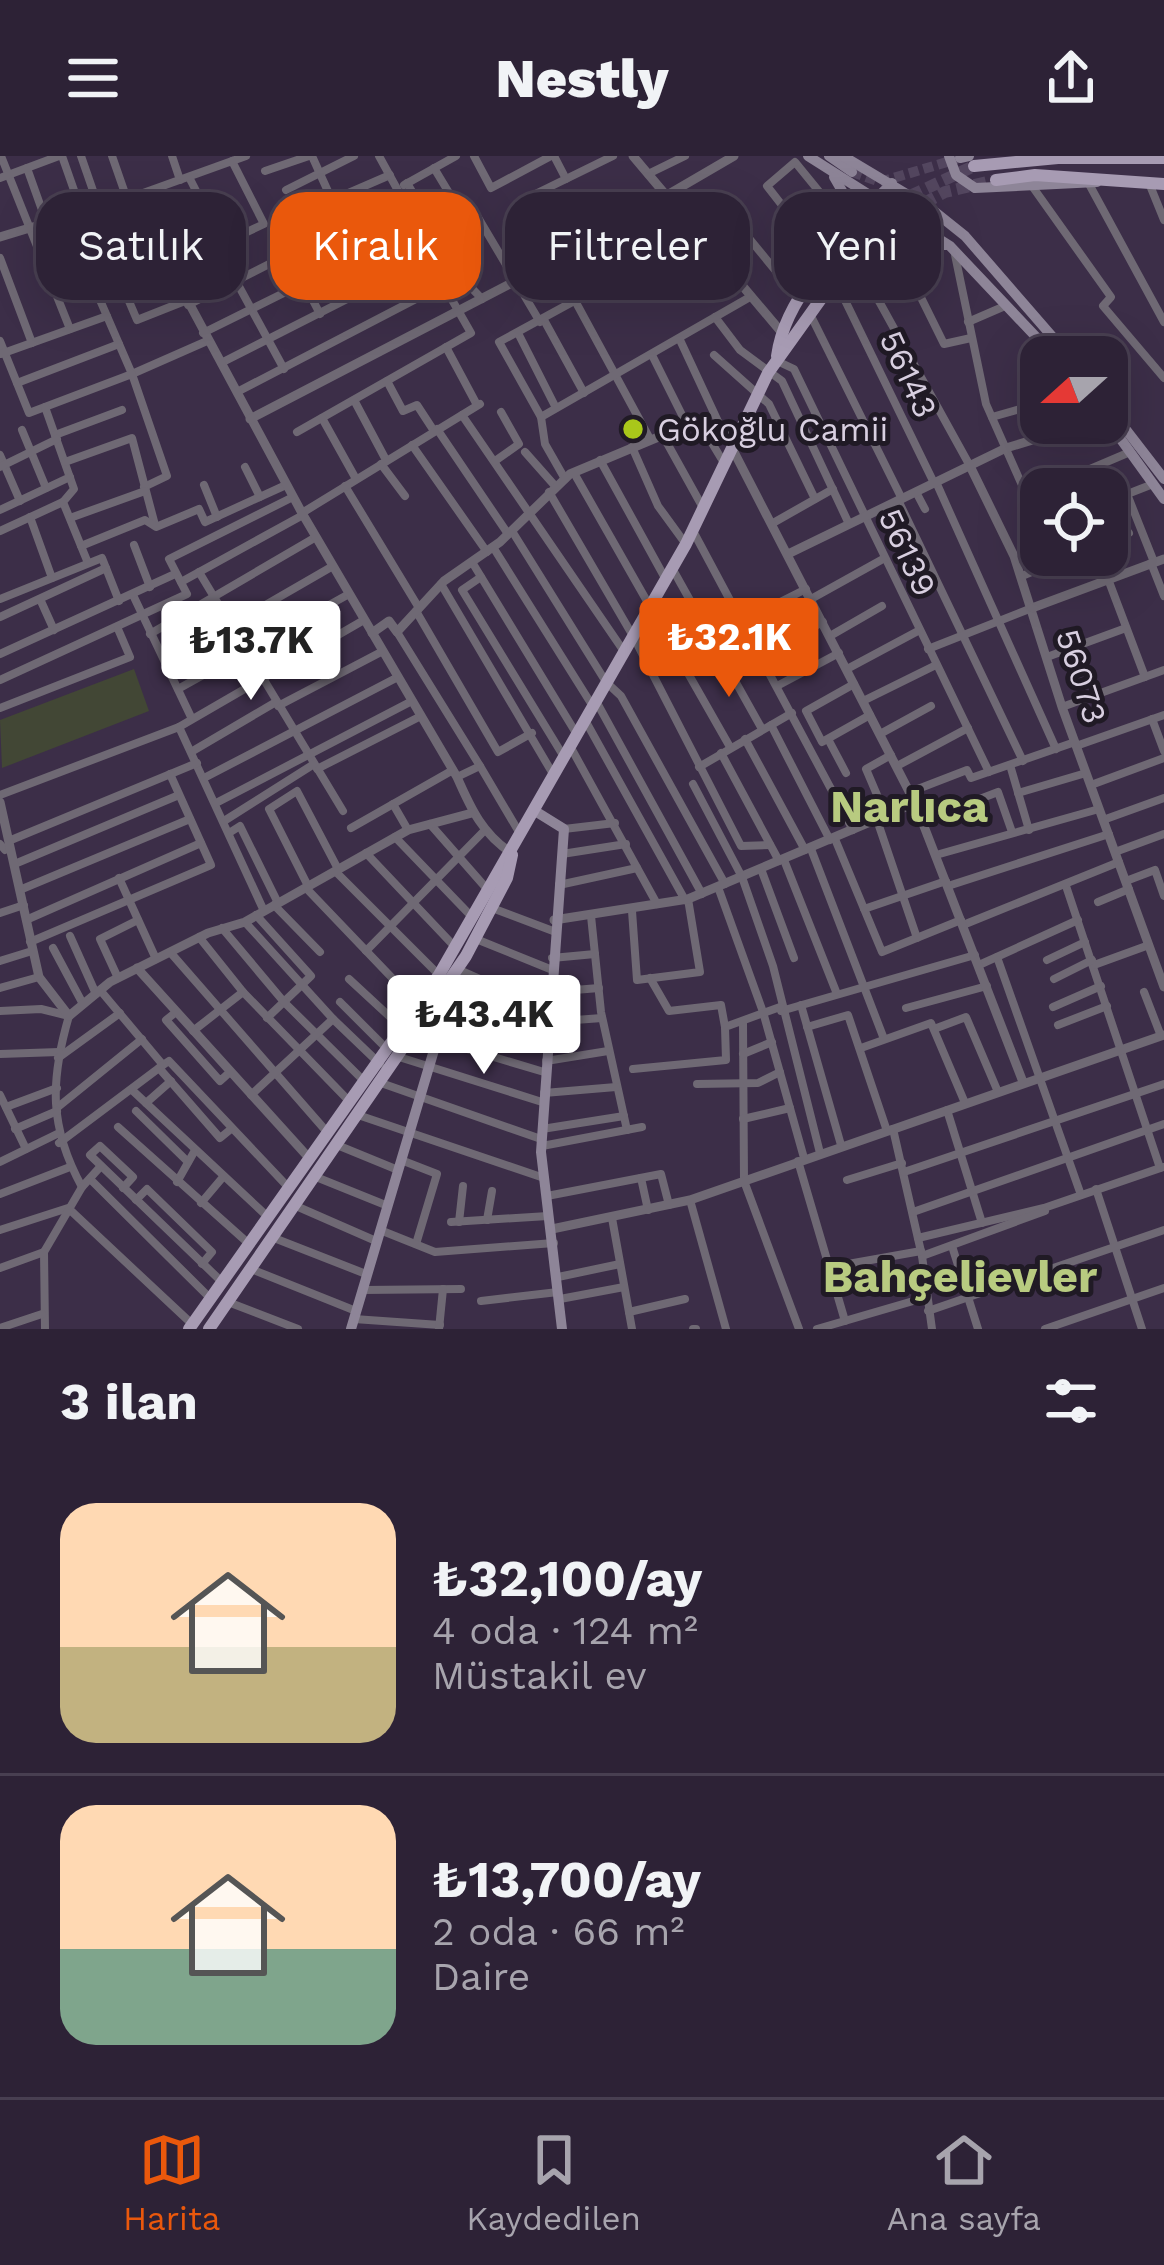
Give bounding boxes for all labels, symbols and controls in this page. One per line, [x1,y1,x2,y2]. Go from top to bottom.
icon: menu [60,45,126,111]
icon: share [1038,45,1104,111]
text: Nestly [496,47,668,110]
chip: Satılık [36,192,246,300]
chip: Kiralık [270,192,481,300]
chip: Filtreler [505,192,750,300]
chip: Yeni [774,192,941,300]
street label: 56143 [872,324,946,424]
north arrow [1020,336,1128,444]
map controls [1020,336,1128,576]
place label: Gökoğlu Camii [657,410,888,449]
marker: Gökoğlu Camii [620,416,646,442]
button: locate [1020,468,1128,576]
street label: 56139 [870,502,945,602]
pin: ₺32.1K [631,598,827,700]
pin: ₺13.7K [153,601,349,703]
text: ₺32.1K [666,614,792,659]
text: ₺13.7K [188,617,314,662]
street label: 56073 [1048,624,1115,728]
district label: Narlıca [830,780,988,833]
pin: ₺43.4K [386,975,582,1077]
text: ₺43.4K [414,991,554,1036]
district label: Bahçelievler [823,1250,1098,1303]
icon: filters [1038,1368,1104,1434]
text: 3 ilan [60,1372,198,1431]
text: ₺32,100/ay [432,1549,702,1608]
icon: home [156,1551,300,1695]
text: 4 oda · 124 m² [432,1608,698,1653]
text: Müstakil ev [432,1653,647,1698]
text: ₺13,700/ay [432,1850,701,1909]
icon: home [156,1853,300,1997]
text: 2 oda · 66 m² [432,1909,685,1954]
text: Daire [432,1954,530,1999]
tab: Harita [123,2127,220,2238]
tab: Kaydedilen [466,2127,641,2238]
tab: Ana sayfa [887,2127,1041,2238]

